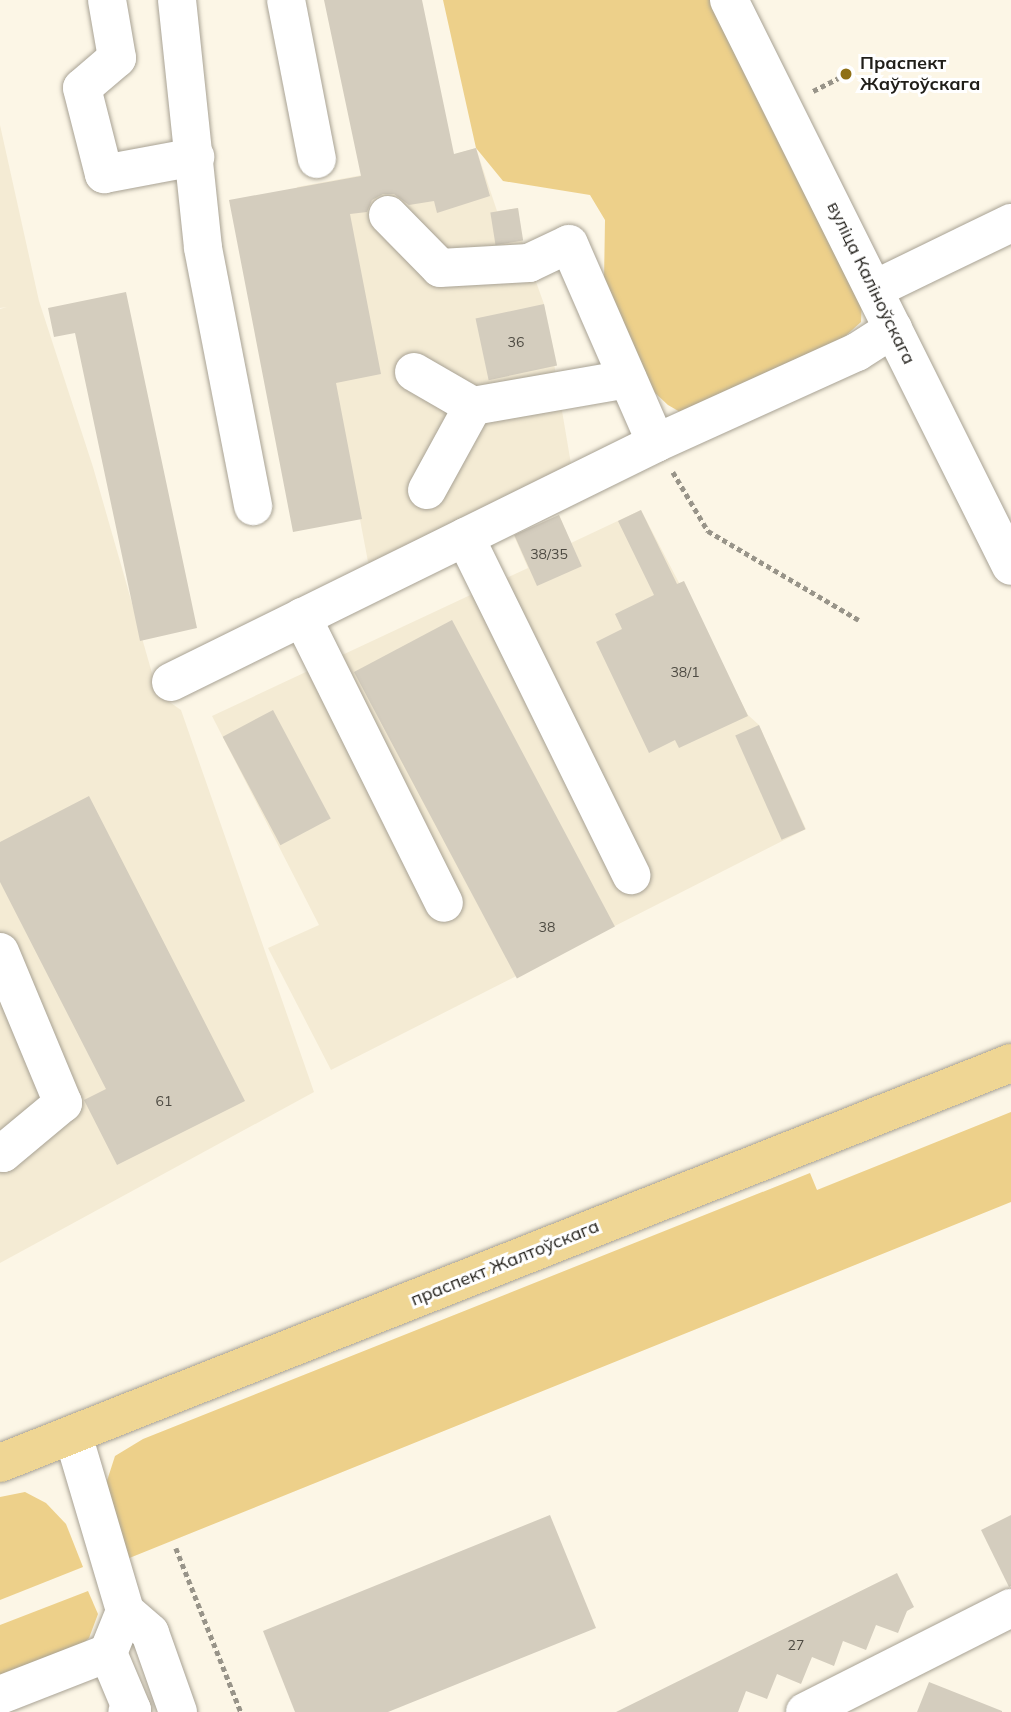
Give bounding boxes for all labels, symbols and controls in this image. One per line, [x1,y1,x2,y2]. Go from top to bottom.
place label: Праспект Жаўтоўскага [860,53,980,96]
marker: Праспект Жаўтоўскага [838,66,854,82]
street label: вуліца Каліноўскага [822,198,920,368]
house number: 36 [508,334,524,350]
house number: 38/35 [530,546,568,562]
house number: 38/1 [670,664,700,680]
house number: 38 [539,919,555,935]
house number: 61 [156,1093,172,1109]
street label: праспект Жалтоўскага [408,1215,602,1311]
house number: 27 [788,1637,804,1653]

